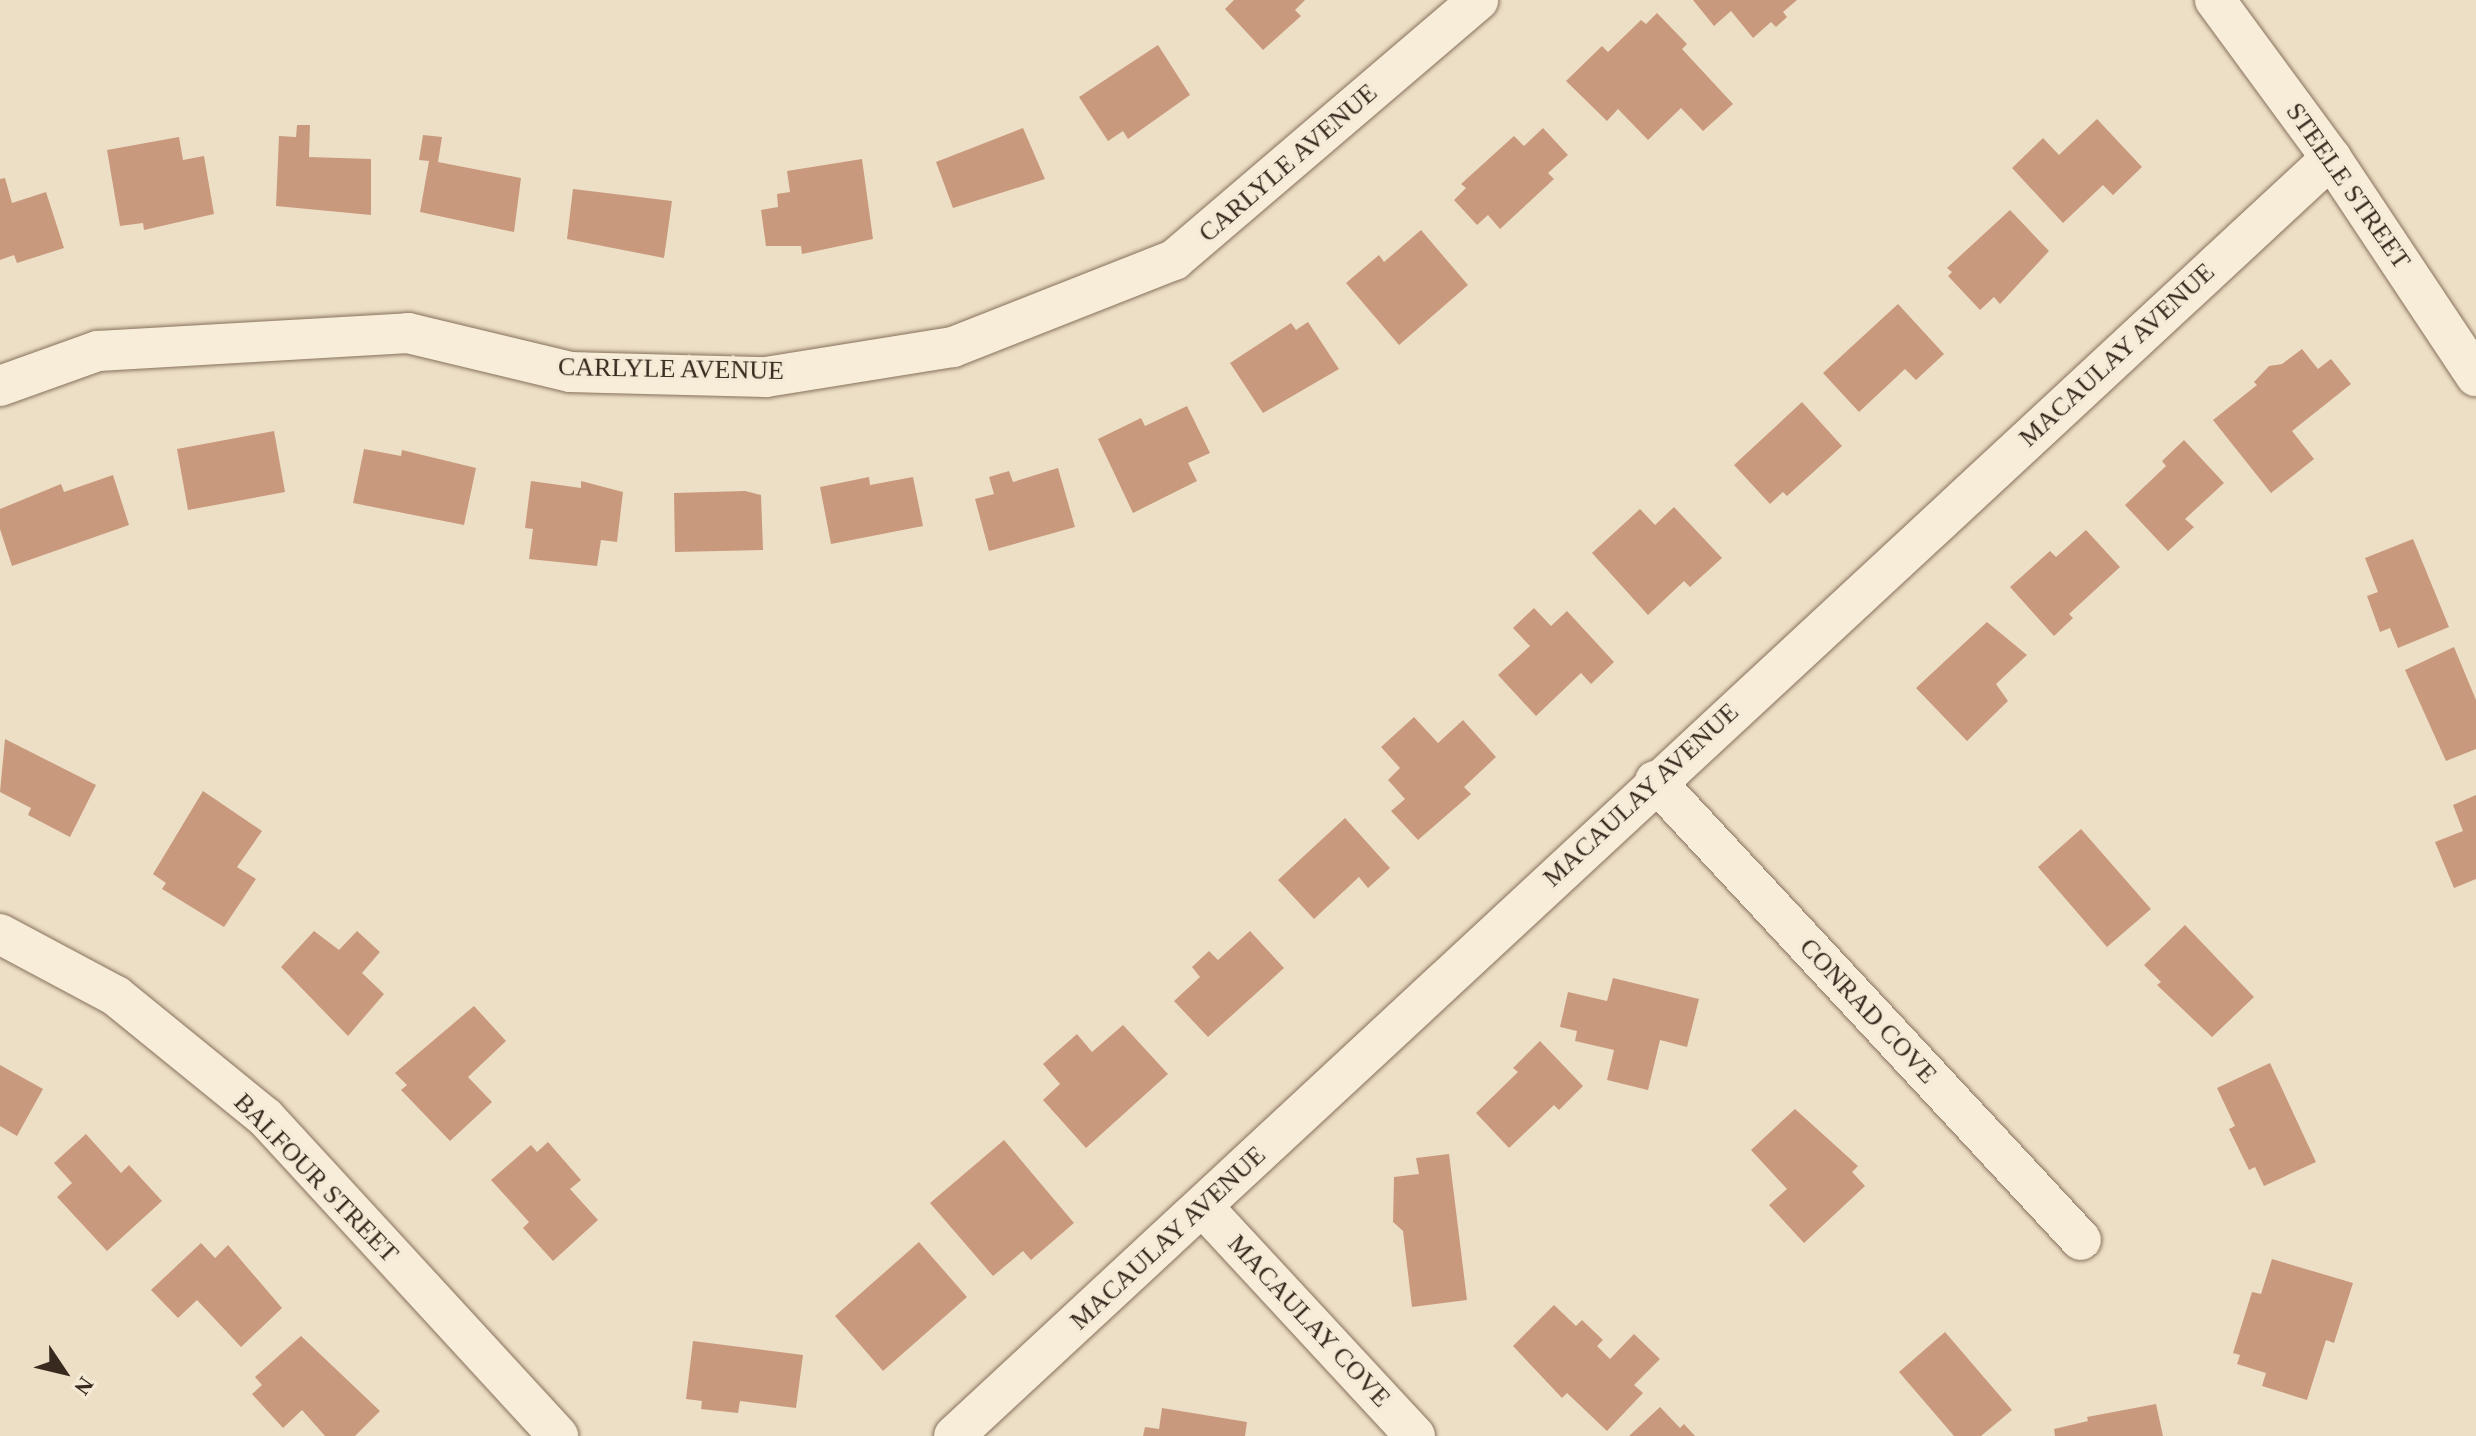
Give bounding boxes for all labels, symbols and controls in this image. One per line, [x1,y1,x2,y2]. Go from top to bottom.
street label: CARLYLE AVENUE [1192,77,1384,249]
street label: STEELE STREET [2279,97,2417,275]
street label: MACAULAY AVENUE [2012,256,2222,454]
street label: CARLYLE AVENUE [557,351,785,387]
street label: MACAULAY AVENUE [1536,696,1746,894]
street label: CONRAD COVE [1793,932,1943,1090]
street label: BALFOUR STREET [227,1087,405,1269]
street label: MACAULAY AVENUE [1063,1139,1273,1337]
street label: MACAULAY COVE [1221,1228,1397,1414]
north arrow [24,1332,104,1412]
text: N [69,1372,99,1400]

